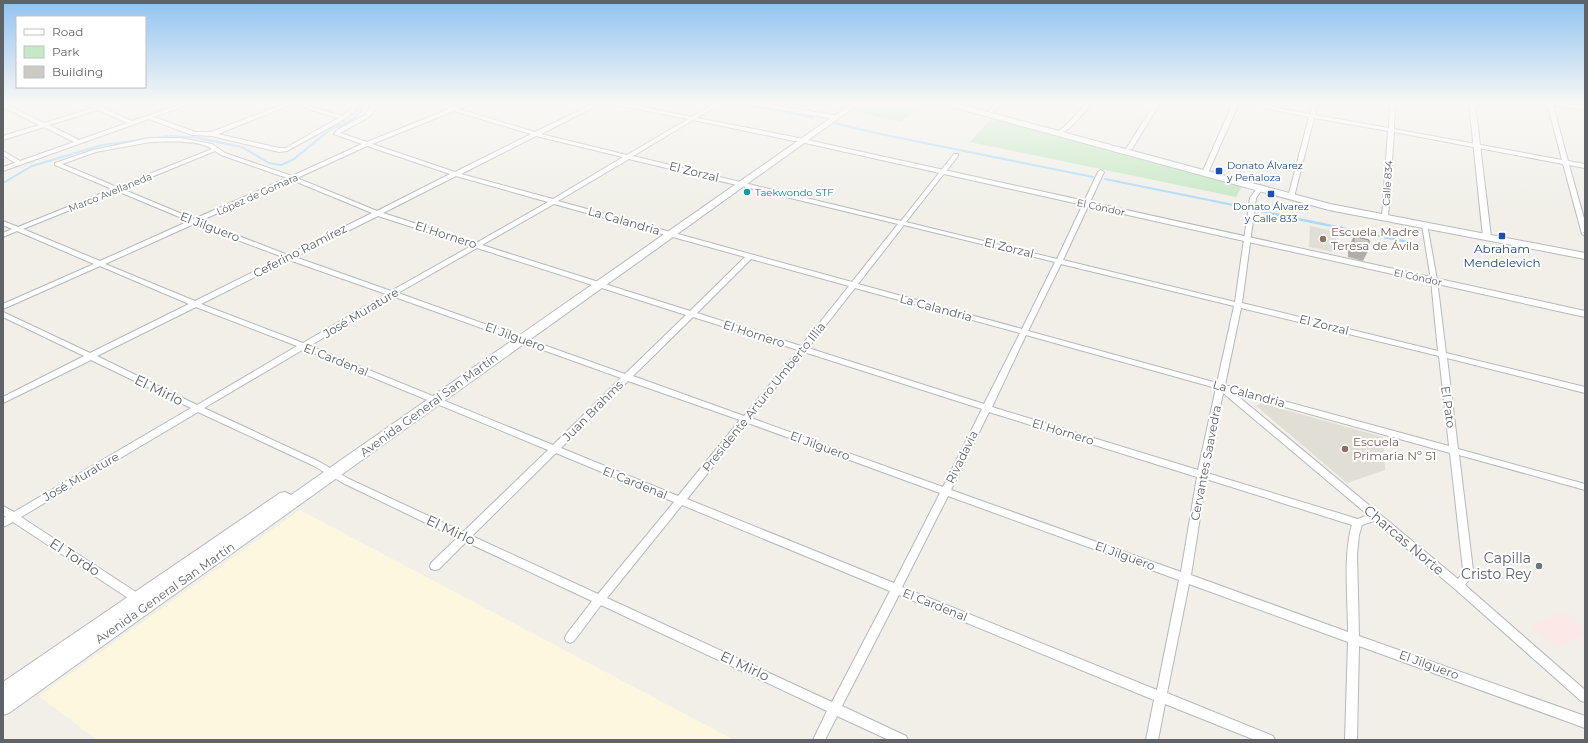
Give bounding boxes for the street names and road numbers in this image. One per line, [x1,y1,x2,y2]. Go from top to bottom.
street label: El Zorzal [668,158,721,185]
street label: Calle 834 [1379,159,1396,206]
street label: Marco Avellaneda [67,170,154,215]
street label: López de Gomara [214,171,300,218]
street label: El Cóndor [1076,196,1126,219]
street label: La Calandria [586,203,662,238]
street label: El Jilguero [178,208,242,245]
street label: El Hornero [413,218,479,252]
street label: Ceferino Ramírez [250,220,349,281]
street label: El Zorzal [983,234,1036,261]
street label: El Cóndor [1393,266,1443,289]
street label: José Murature [319,284,401,342]
street label: La Calandria [898,291,974,324]
street label: El Zorzal [1298,311,1351,338]
street label: El Hornero [721,317,787,351]
street label: El Jilguero [483,319,547,354]
street label: Presidente Arturo Umberto Illia [699,319,829,474]
street label: El Cardenal [302,340,371,379]
street label: Avenida General San Martín [357,350,501,460]
street label: El Mirlo [132,371,187,410]
street label: Juan Brahms [559,377,626,445]
street label: La Calandria [1211,377,1287,410]
street label: El Pato [1438,385,1459,429]
street label: Cervantes Saavedra [1187,404,1224,522]
street label: El Hornero [1030,415,1096,448]
street label: El Jilguero [788,428,852,463]
street label: Rivadavia [942,428,981,486]
street label: José Murature [39,449,122,505]
street label: El Cardenal [601,463,670,502]
street label: Charcas Norte [1360,501,1448,579]
street label: El Mirlo [424,511,479,549]
street label: El Tordo [46,534,104,580]
street label: El Jilguero [1093,538,1157,573]
street label: Avenida General San Martín [92,539,237,647]
street label: El Cardenal [901,585,970,624]
street label: El Mirlo [718,647,773,685]
street label: El Jilguero [1397,647,1461,682]

